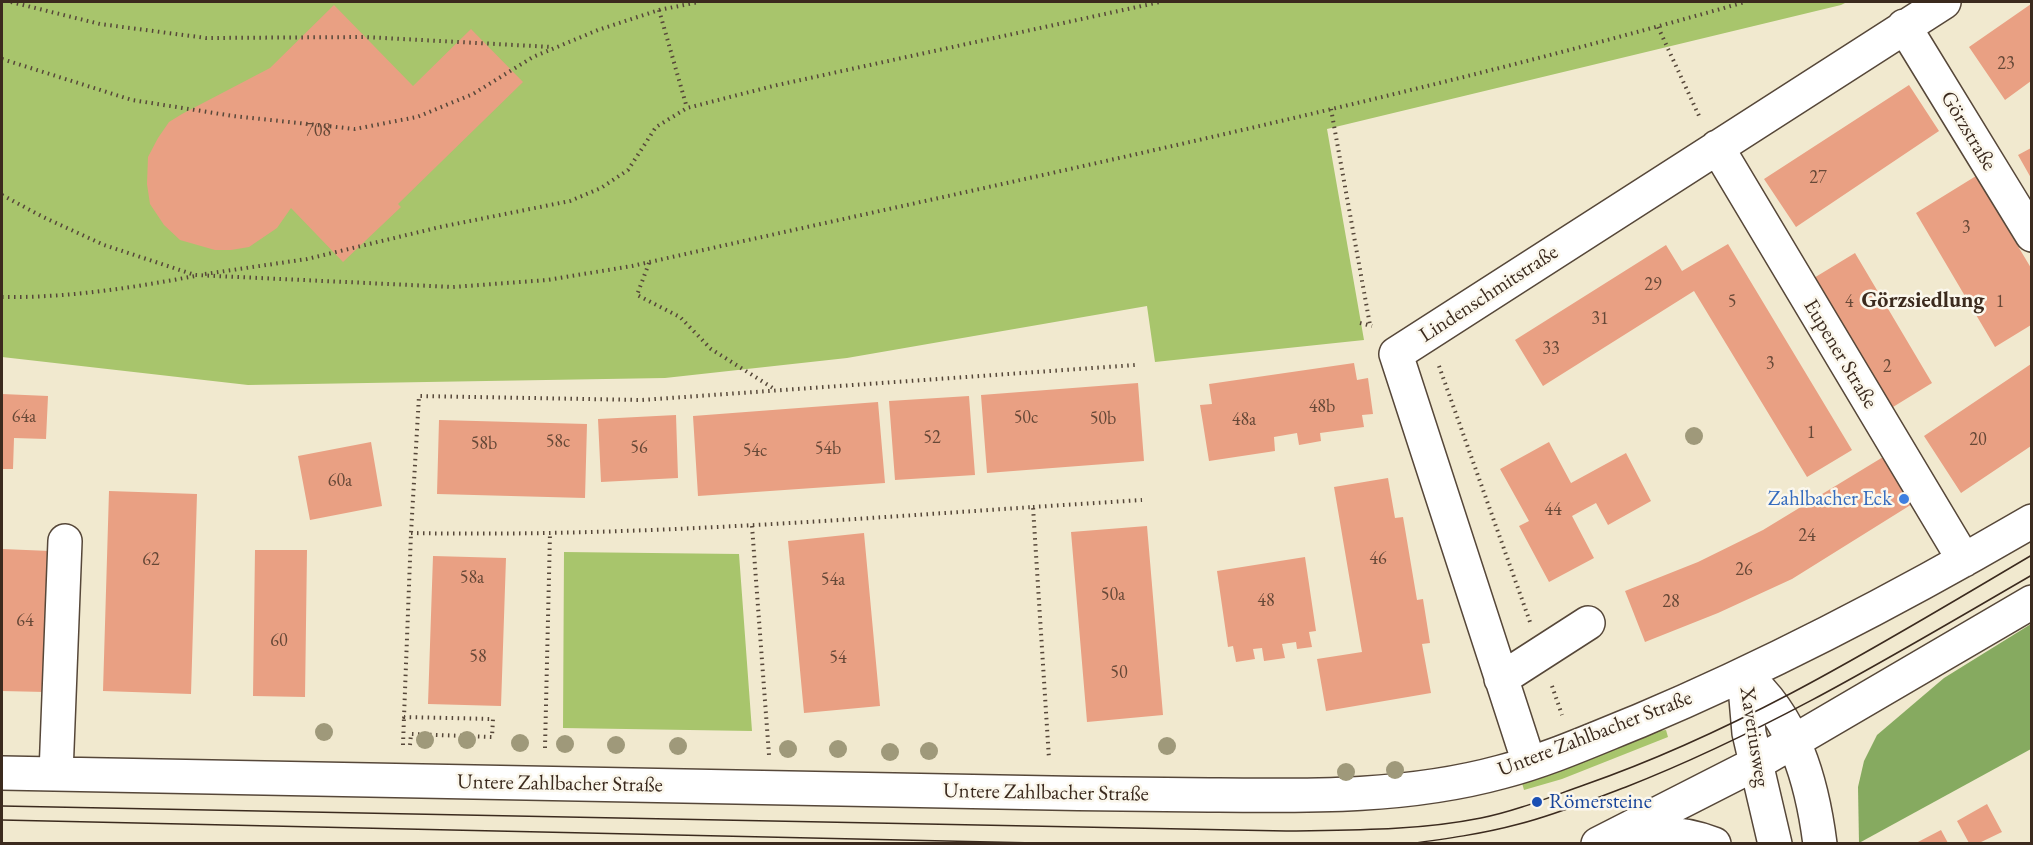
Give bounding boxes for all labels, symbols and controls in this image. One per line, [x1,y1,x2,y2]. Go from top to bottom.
house number: 23 [1997,53,2015,75]
street label: Görzstraße [1934,87,2002,175]
house number: 708 [305,120,331,142]
house number: 27 [1809,167,1827,189]
house number: 3 [1962,217,1970,239]
street label: Lindenschmitstraße [1415,240,1563,348]
house number: 29 [1644,274,1662,296]
district label: Görzsiedlung [1862,288,1984,314]
house number: 5 [1728,291,1736,313]
house number: 4 [1845,291,1853,313]
house number: 1 [1996,291,2004,313]
street label: Eupener Straße [1798,295,1882,413]
house number: 31 [1591,308,1609,330]
house number: 33 [1542,338,1560,360]
house number: 3 [1766,353,1774,375]
house number: 2 [1883,356,1891,378]
house number: 48b [1309,396,1335,418]
house number: 64a [12,406,36,428]
house number: 50c [1014,407,1038,429]
house number: 50b [1090,408,1116,430]
house number: 48a [1232,409,1256,431]
house number: 1 [1807,422,1815,444]
house number: 52 [923,427,941,449]
house number: 20 [1969,429,1987,451]
house number: 58c [546,431,570,453]
house number: 58b [471,433,497,455]
house number: 56 [630,437,648,459]
house number: 54b [815,438,841,460]
house number: 54c [743,440,767,462]
house number: 60a [328,470,352,492]
place label: Zahlbacher Eck [1768,486,1892,512]
marker: Zahlbacher Eck [1897,492,1911,506]
house number: 44 [1544,499,1562,521]
house number: 24 [1798,525,1816,547]
house number: 46 [1369,548,1387,570]
house number: 62 [142,549,160,571]
house number: 26 [1735,559,1753,581]
house number: 58a [460,567,484,589]
house number: 54a [821,569,845,591]
house number: 50a [1101,584,1125,606]
house number: 48 [1257,590,1275,612]
house number: 28 [1662,591,1680,613]
house number: 64 [16,610,34,632]
house number: 60 [270,630,288,652]
house number: 58 [469,646,487,668]
house number: 54 [829,647,847,669]
house number: 50 [1110,662,1128,684]
street label: Untere Zahlbacher Straße [1494,685,1696,783]
street label: Xaveriusweg [1734,685,1774,789]
street label: Untere Zahlbacher Straße [457,770,663,798]
street label: Untere Zahlbacher Straße [943,779,1149,807]
place label: Römersteine [1549,789,1652,815]
marker: Römersteine [1530,795,1544,809]

